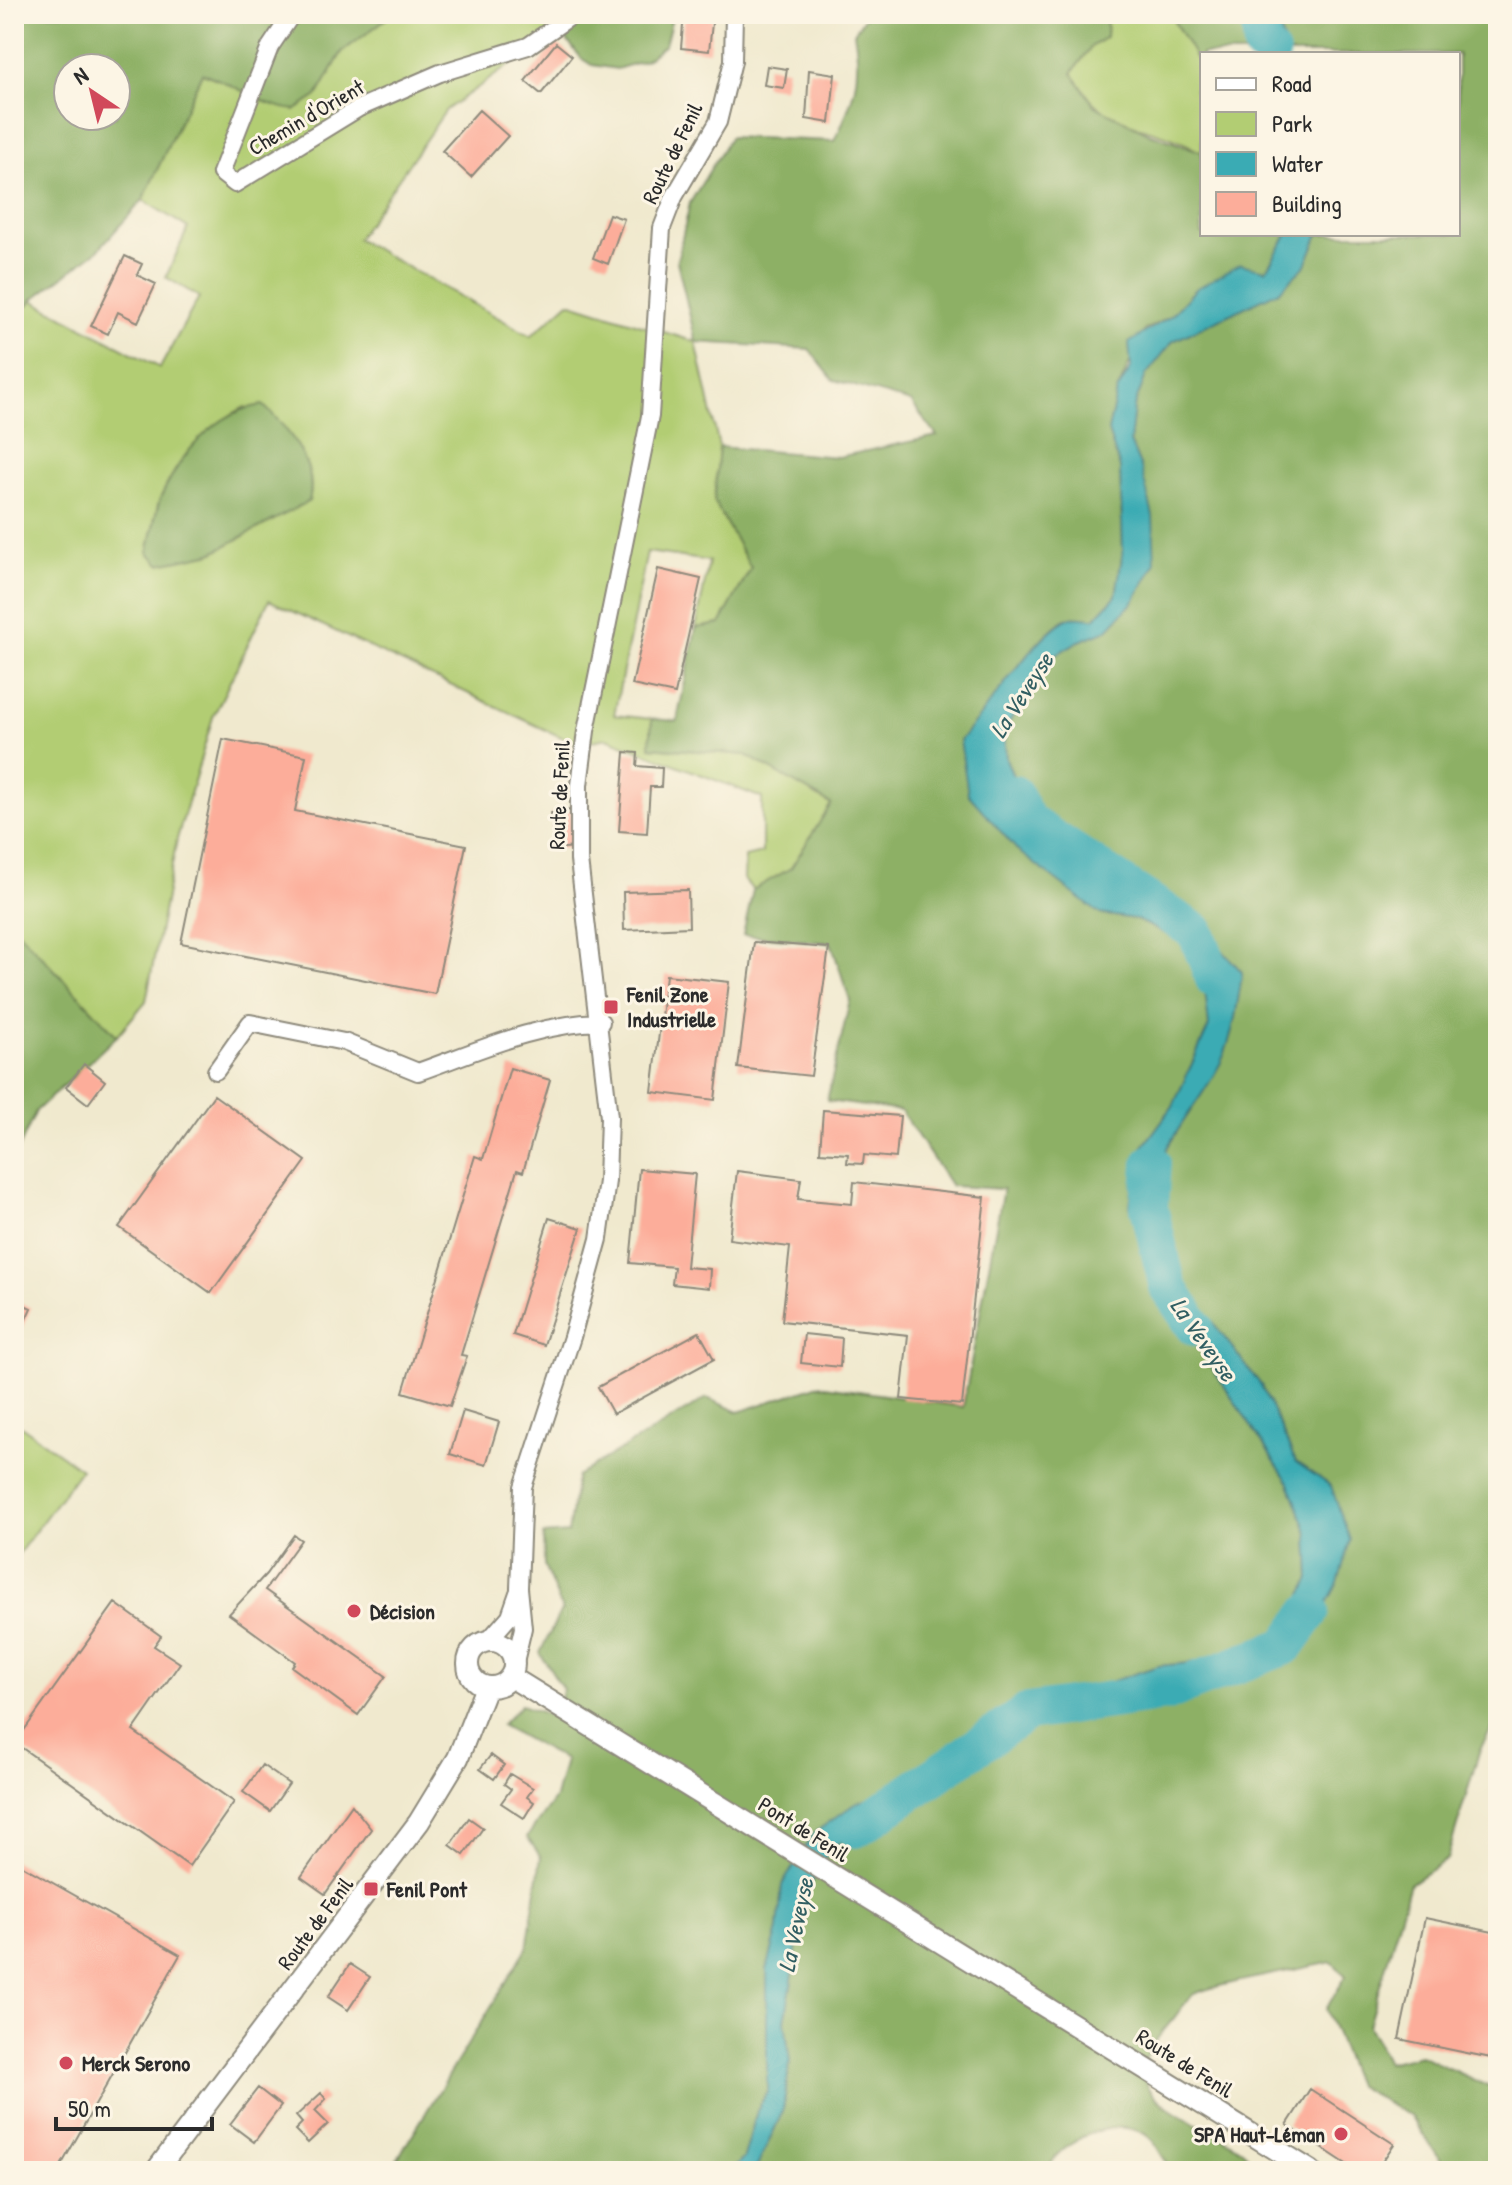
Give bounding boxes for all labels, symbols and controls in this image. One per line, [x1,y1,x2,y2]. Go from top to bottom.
north arrow [52,52,132,132]
legend [1200,52,1460,236]
text: N [67,60,94,91]
text: Road [1272,67,1311,99]
street label: Chemin d'Orient [243,72,370,162]
street label: Route de Fenil [635,97,709,209]
text: Park [1272,107,1312,139]
text: Water [1272,147,1323,179]
text: Building [1272,187,1342,219]
water label: La Veveyse [982,645,1062,744]
street label: Route de Fenil [541,740,577,850]
place label: Fenil Zone Industrielle [626,979,716,1034]
marker: Fenil Zone Industrielle [602,998,620,1016]
water label: La Veveyse [1163,1291,1245,1389]
place label: Décision [370,1596,435,1626]
marker: Décision [345,1602,363,1620]
street label: Pont de Fenil [753,1789,855,1869]
street label: Route de Fenil [270,1870,360,1976]
place label: Fenil Pont [386,1874,468,1904]
water label: La Veveyse [769,1874,822,1975]
marker: Fenil Pont [362,1880,380,1898]
street label: Route de Fenil [1131,2021,1239,2105]
place label: Merck Serono [82,2048,190,2078]
marker: Merck Serono [57,2054,75,2072]
scale bar [56,2081,212,2131]
text: 50 m [68,2092,111,2124]
place label: SPA Haut-Léman [1194,2119,1325,2149]
marker: SPA Haut-Léman [1332,2125,1350,2143]

